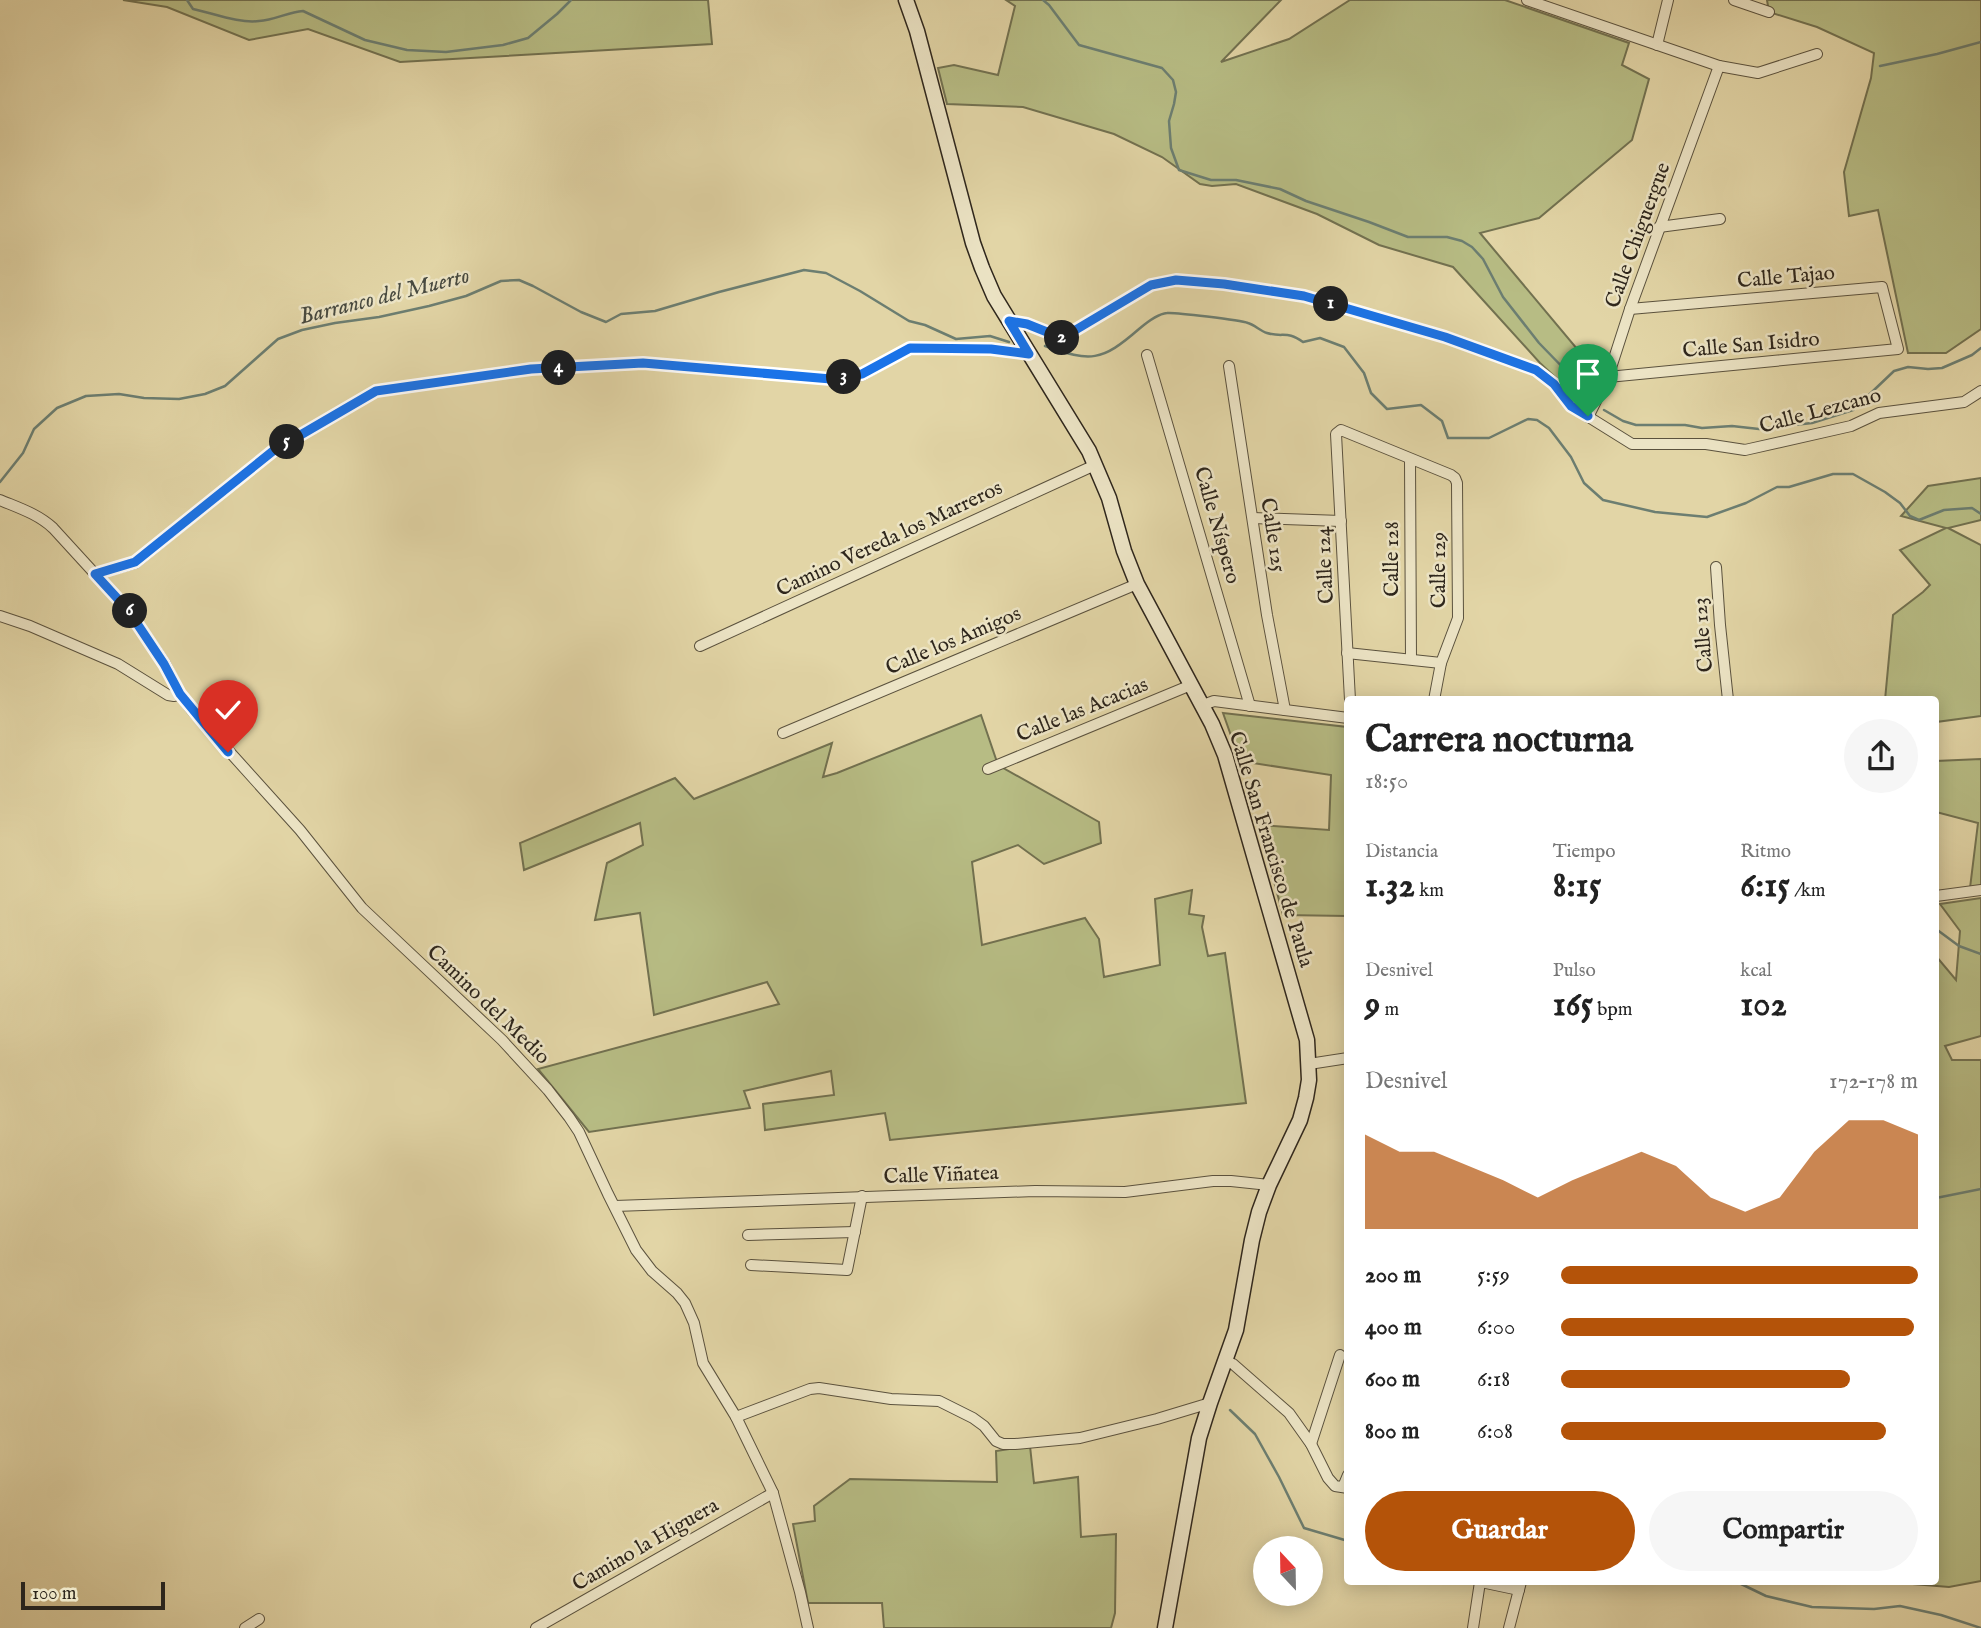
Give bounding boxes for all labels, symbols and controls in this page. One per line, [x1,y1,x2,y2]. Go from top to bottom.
street label: Calle Chiguergue [1600,159,1677,312]
street label: Calle Tajao [1736,260,1836,295]
water label: Barranco del Muerto [296,261,473,332]
pin: 1 [1314,286,1348,322]
text: 1 [1327,291,1334,315]
pin: 2 [1044,320,1080,356]
text: 2 [1057,325,1066,349]
street label: Calle San Isidro [1681,326,1821,365]
pin [1558,344,1618,416]
pin: 4 [542,350,576,386]
text: 4 [554,355,563,379]
icon: arrive [1569,355,1607,393]
pin: 3 [826,360,862,394]
text: 3 [840,364,847,388]
street label: Calle Lezcano [1757,382,1884,441]
pin: 5 [270,424,304,460]
text: 5 [283,429,290,453]
street label: Calle Níspero [1187,464,1246,587]
street label: Camino Vereda los Marreros [772,475,1007,604]
street label: Calle 125 [1253,496,1292,575]
street label: Calle 128 [1379,521,1406,597]
street label: Calle 124 [1310,525,1341,604]
street label: Calle 129 [1426,532,1453,608]
pin: 6 [113,594,148,628]
street label: Calle 123 [1687,596,1720,674]
text: 6 [125,598,134,622]
street label: Calle los Amigos [882,601,1025,682]
street label: Calle las Acacias [1013,672,1152,749]
pin [198,680,258,752]
icon: check [209,691,247,729]
text: Carrera nocturna [1365,717,1633,765]
button: share [1844,719,1918,793]
street label: Calle San Francisco de Paula [1222,728,1320,972]
text: 18:50 [1365,767,1408,796]
text: Distancia [1365,840,1438,864]
text: Tiempo [1553,840,1615,864]
text: Ritmo [1740,840,1791,864]
text: 1.32 [1365,864,1415,909]
text: 8:15 [1553,864,1601,909]
text: 6:15 [1740,864,1790,909]
text: km [1415,879,1444,903]
text: /km [1790,879,1826,903]
street label: Camino del Medio [421,939,555,1071]
text: Desnivel [1365,959,1433,983]
text: Pulso [1553,959,1596,983]
text: kcal [1740,959,1772,983]
text: 9 [1365,983,1380,1028]
text: 165 [1553,983,1593,1028]
text: 102 [1740,983,1787,1028]
text: m [1380,998,1399,1022]
text: bpm [1593,998,1632,1022]
text: Desnivel [1365,1067,1447,1096]
text: 172–178 m [1829,1067,1918,1096]
street label: Calle Viñatea [883,1160,1000,1191]
text: 200 m [1365,1261,1421,1290]
text: 5:59 [1477,1261,1510,1290]
text: 400 m [1365,1313,1422,1342]
text: 6:00 [1477,1313,1515,1342]
text: 600 m [1365,1365,1420,1394]
text: 6:18 [1477,1365,1510,1394]
text: 800 m [1365,1417,1419,1446]
text: 6:08 [1477,1417,1513,1446]
button: Guardar [1365,1491,1635,1571]
button: Compartir [1649,1491,1918,1571]
street label: Camino la Higuera [568,1492,725,1598]
north arrow [1253,1536,1323,1606]
map controls [1253,1536,1323,1606]
scale bar [21,1579,164,1611]
text: 100 m [32,1582,76,1606]

